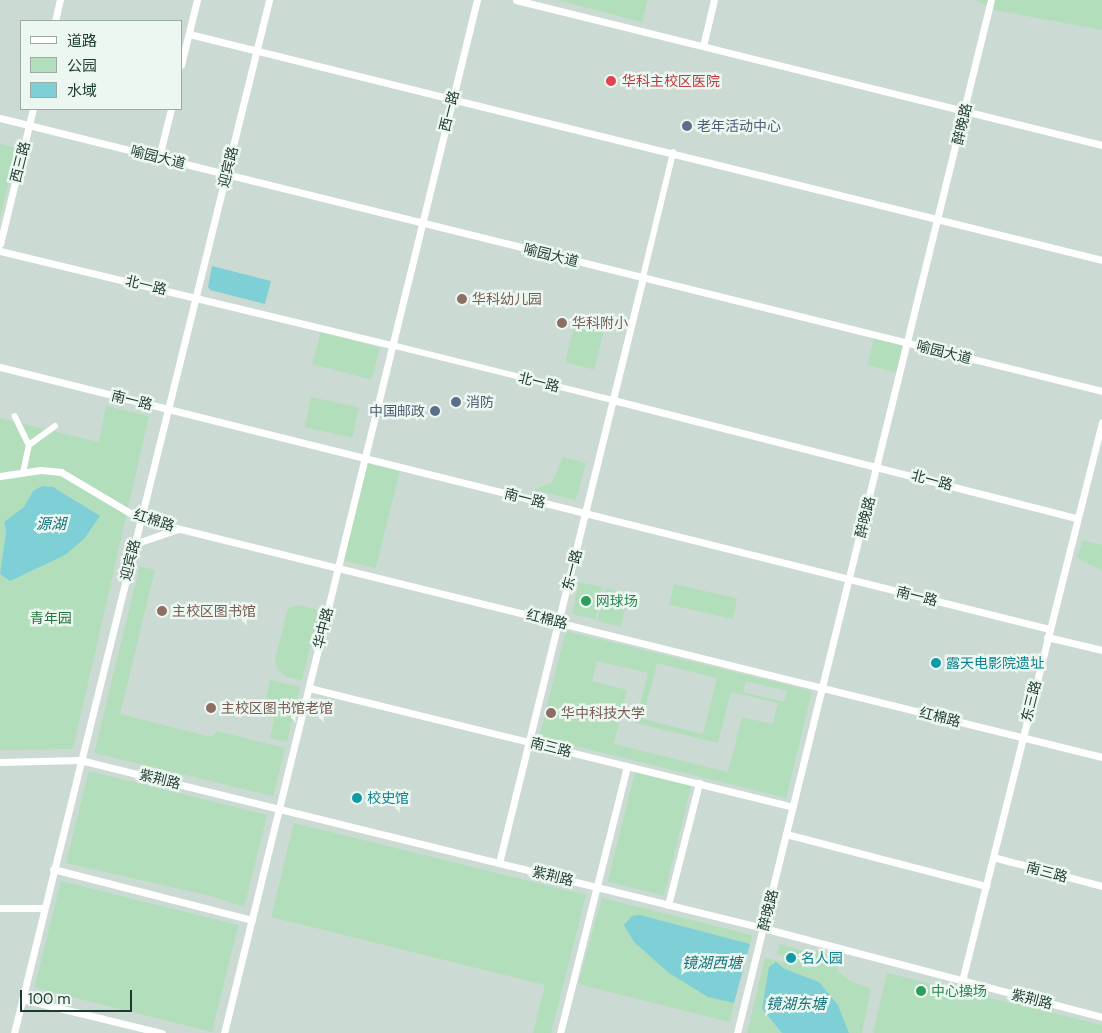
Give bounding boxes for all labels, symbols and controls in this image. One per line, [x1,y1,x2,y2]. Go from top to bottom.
legend [20,20,182,110]
text: 道路 [67,31,97,51]
text: 公园 [67,56,97,76]
place label: 华科主校区医院 [622,73,720,89]
marker: 华科主校区医院 [604,74,618,88]
text: 水域 [67,81,97,101]
street label: 西一路 [436,89,462,133]
street label: 醉晚路 [949,102,975,146]
place label: 老年活动中心 [697,118,781,134]
marker: 老年活动中心 [681,120,693,132]
street label: 西三路 [7,140,33,184]
street label: 喻园大道 [129,142,187,172]
street label: 迎宾路 [215,145,241,189]
street label: 喻园大道 [522,240,580,270]
street label: 北一路 [124,272,168,298]
place label: 华科幼儿园 [472,291,542,307]
marker: 华科幼儿园 [456,293,468,305]
place label: 华科附小 [572,315,628,331]
marker: 华科附小 [556,317,568,329]
street label: 喻园大道 [915,337,973,367]
street label: 北一路 [517,369,561,395]
street label: 南一路 [110,387,154,413]
place label: 消防 [466,394,494,410]
marker: 消防 [450,396,462,408]
place label: 中国邮政 [369,403,425,419]
marker: 中国邮政 [429,405,441,417]
street label: 北一路 [910,466,954,494]
street label: 南一路 [503,485,547,511]
street label: 醉晚路 [852,495,878,539]
street label: 红棉路 [131,506,177,534]
water label: 源湖 [36,516,66,534]
street label: 迎宾路 [117,538,143,582]
street label: 东一路 [559,548,585,592]
street label: 南一路 [895,583,939,609]
place label: 网球场 [596,593,638,609]
marker: 网球场 [580,595,592,607]
place label: 主校区图书馆 [172,603,256,619]
marker: 主校区图书馆 [156,605,168,617]
street label: 华中路 [310,606,336,650]
street label: 红棉路 [525,606,569,632]
park label: 青年园 [30,610,72,626]
place label: 露天电影院遗址 [946,655,1044,671]
marker: 露天电影院遗址 [930,657,942,669]
street label: 东三路 [1018,679,1044,723]
place label: 主校区图书馆老馆 [221,700,333,716]
marker: 主校区图书馆老馆 [205,702,217,714]
street label: 红棉路 [918,704,962,730]
place label: 华中科技大学 [561,705,645,721]
marker: 华中科技大学 [545,707,557,719]
street label: 南三路 [529,734,573,760]
street label: 紫荆路 [138,766,182,792]
place label: 校史馆 [367,790,409,806]
marker: 校史馆 [351,792,363,804]
street label: 南三路 [1025,858,1069,886]
street label: 紫荆路 [531,863,575,889]
street label: 醉晚路 [755,888,781,932]
place label: 名人园 [801,950,843,966]
marker: 名人园 [785,952,797,964]
water label: 镜湖西塘 [682,955,742,973]
scale bar [22,980,135,1012]
place label: 中心操场 [931,983,987,999]
marker: 中心操场 [915,985,927,997]
street label: 紫荆路 [1010,986,1054,1012]
text: 100 m [28,989,71,1009]
water label: 镜湖东塘 [766,996,826,1014]

